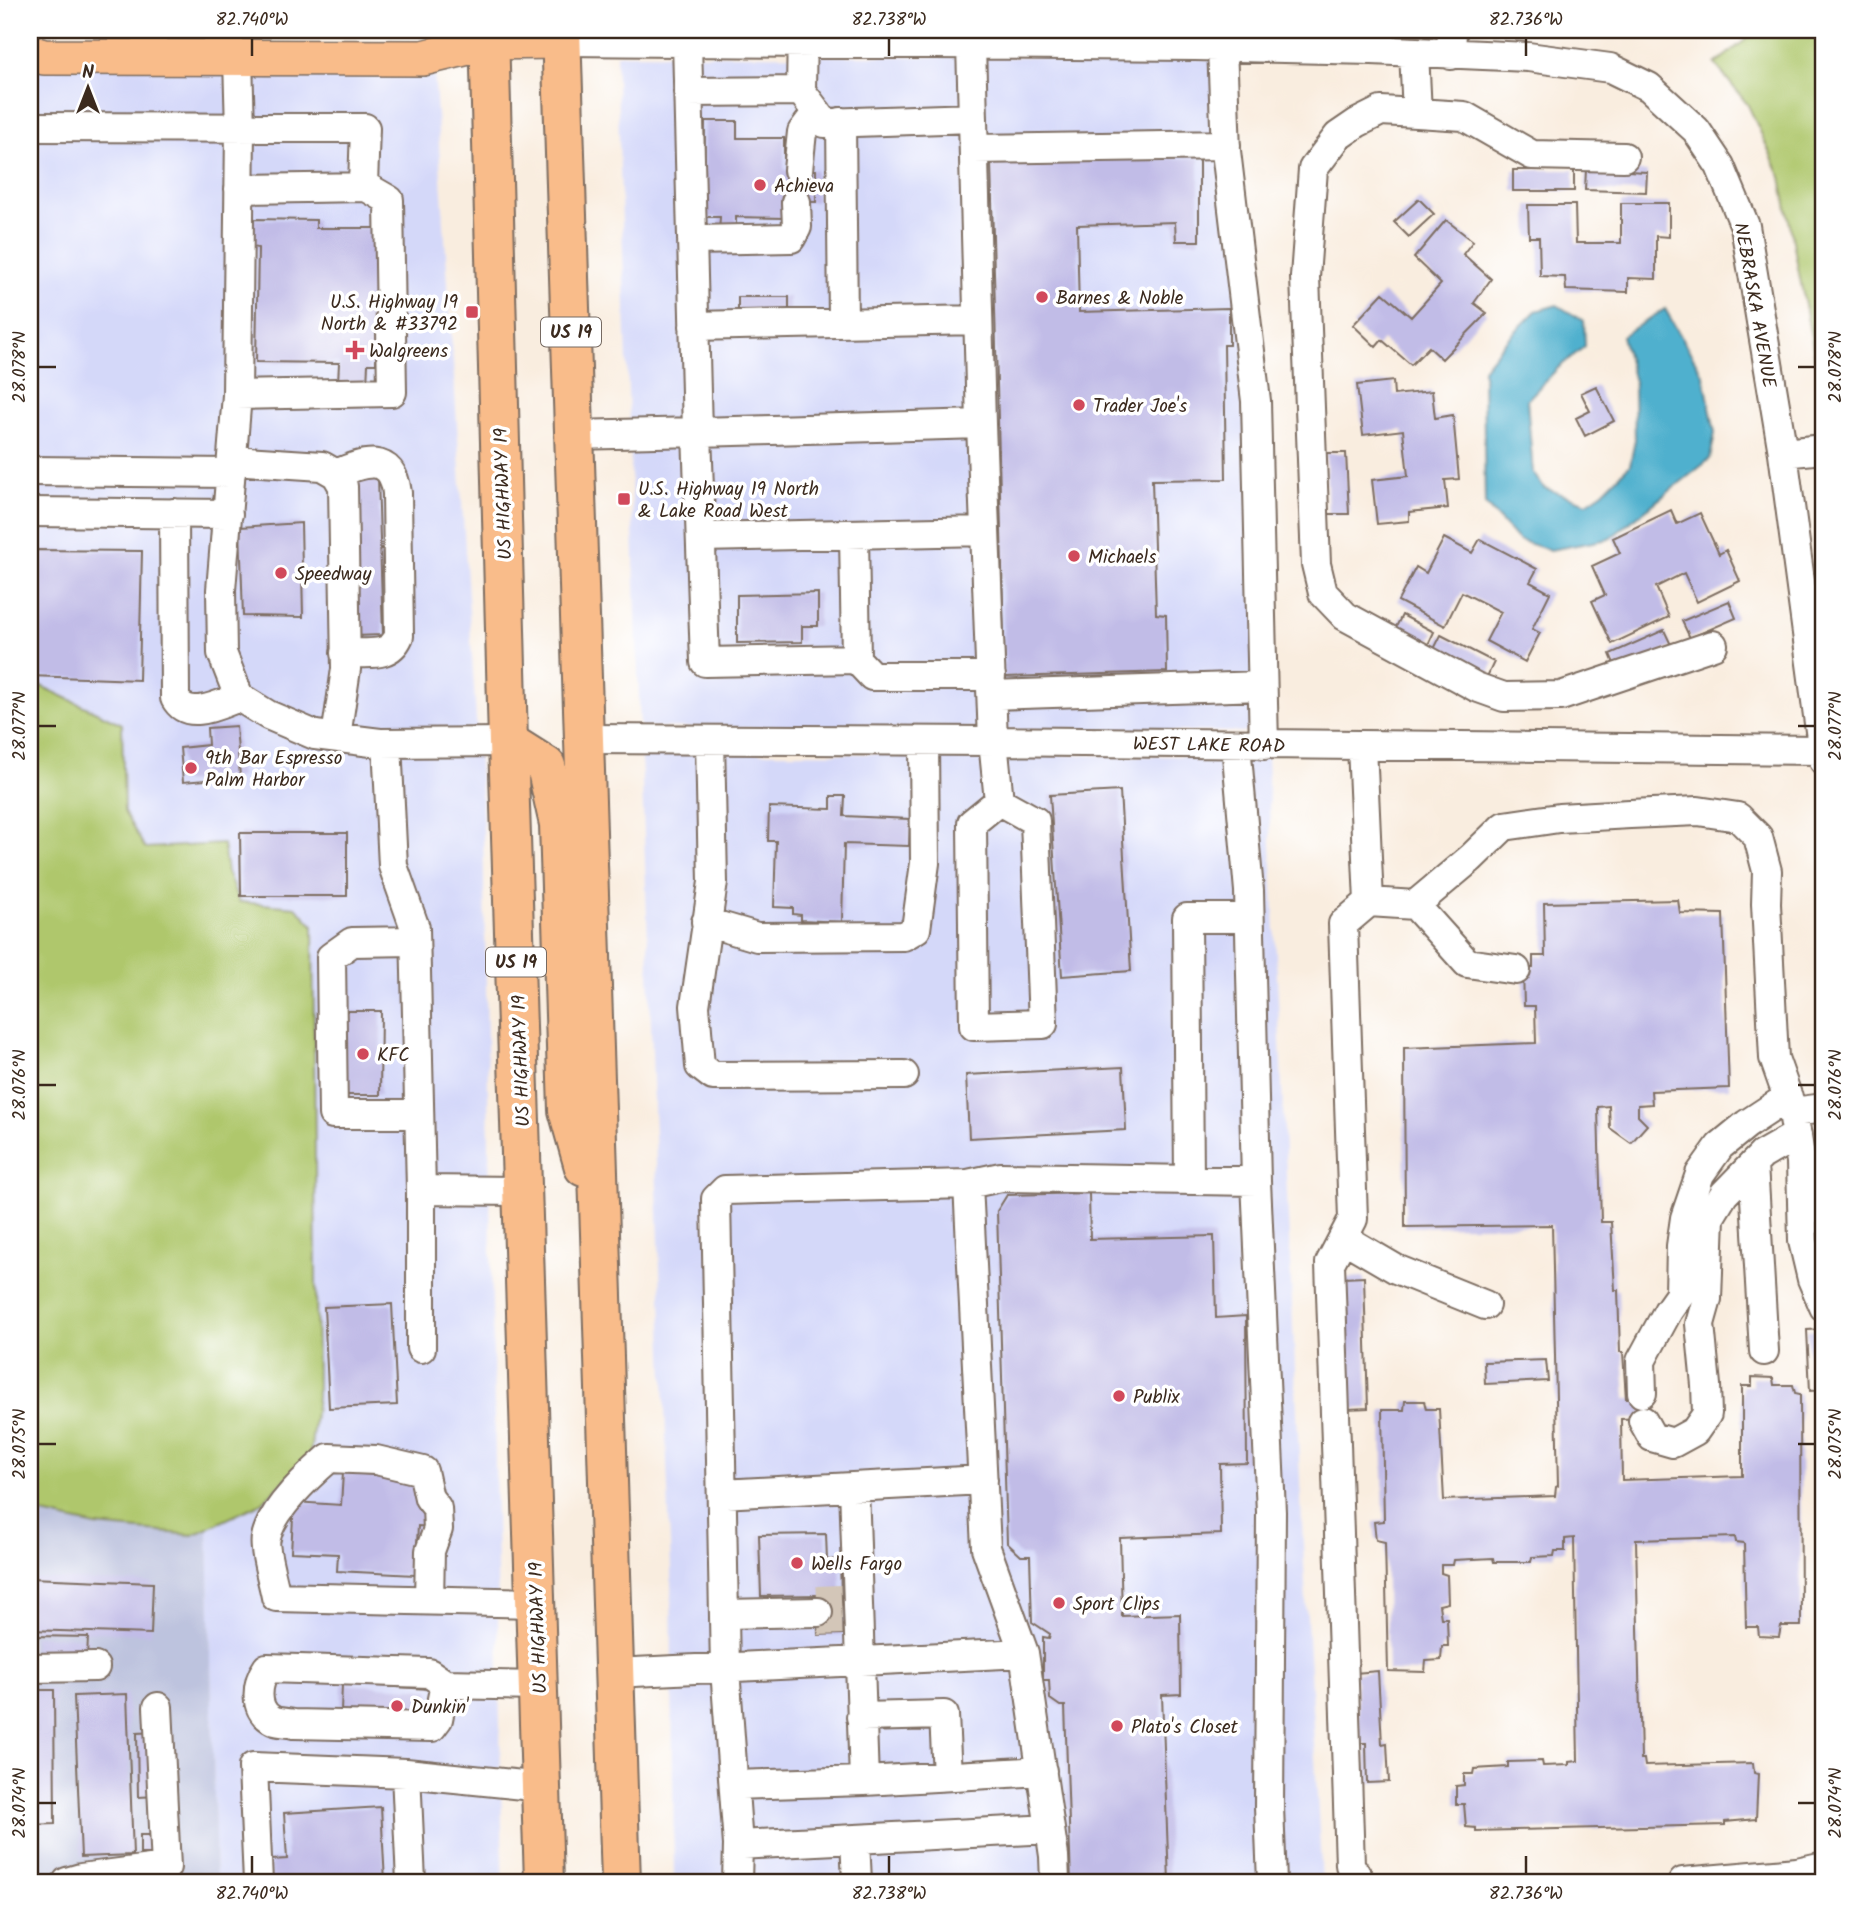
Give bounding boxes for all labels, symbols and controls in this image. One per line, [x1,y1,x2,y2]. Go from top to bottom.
text: 82.740°W [216,6,288,35]
text: 82.738°W [851,6,927,35]
text: 82.736°W [1489,6,1563,35]
north arrow [52,52,122,122]
text: N [82,58,94,88]
place label: Achieva [774,172,834,202]
marker: Achieva [752,177,768,193]
street label: NEBRASKA AVENUE [1725,220,1783,391]
place label: Barnes & Noble [1056,284,1184,314]
place label: U.S. Highway 19 North & #33792 [321,288,458,340]
marker: Barnes & Noble [1034,289,1050,305]
marker: U.S. Highway 19 North & #33792 [464,304,480,320]
road number: US 19 [541,318,601,346]
text: 28.078°N [6,331,35,403]
text: 28.078°N [1822,331,1851,403]
place label: Walgreens [369,337,448,367]
marker: Walgreens [347,342,363,358]
place label: Trader Joe's [1093,392,1187,422]
marker: Trader Joe's [1071,397,1087,413]
street label: US HIGHWAY 19 [487,427,521,561]
place label: U.S. Highway 19 North & Lake Road West [638,475,819,527]
marker: U.S. Highway 19 North & Lake Road West [616,491,632,507]
place label: Michaels [1088,543,1156,573]
marker: Michaels [1066,548,1082,564]
place label: Speedway [295,560,372,590]
marker: Speedway [273,565,289,581]
text: 28.077°N [6,691,35,761]
text: 28.077°N [1822,691,1851,761]
street label: WEST LAKE ROAD [1133,730,1285,762]
place label: 9th Bar Espresso Palm Harbor [205,744,342,796]
marker: 9th Bar Espresso Palm Harbor [183,760,199,776]
road number: US 19 [486,947,546,976]
street label: US HIGHWAY 19 [505,994,539,1128]
place label: KFC [377,1041,410,1071]
marker: KFC [355,1046,371,1062]
text: 28.076°N [6,1049,35,1121]
text: 28.076°N [1822,1049,1851,1121]
place label: Publix [1133,1383,1181,1413]
marker: Publix [1111,1388,1127,1404]
text: 28.075°N [6,1409,35,1479]
text: 28.075°N [1822,1409,1851,1479]
place label: Wells Fargo [811,1550,902,1580]
marker: Wells Fargo [789,1555,805,1571]
street label: US HIGHWAY 19 [522,1561,556,1695]
place label: Sport Clips [1073,1590,1160,1620]
marker: Sport Clips [1051,1595,1067,1611]
place label: Dunkin' [411,1693,469,1723]
marker: Dunkin' [389,1698,405,1714]
place label: Plato's Closet [1131,1713,1239,1743]
marker: Plato's Closet [1109,1718,1125,1734]
text: 28.074°N [6,1767,35,1839]
text: 28.074°N [1822,1767,1851,1839]
text: 82.740°W [216,1880,288,1909]
text: 82.738°W [851,1880,927,1909]
text: 82.736°W [1489,1880,1563,1909]

